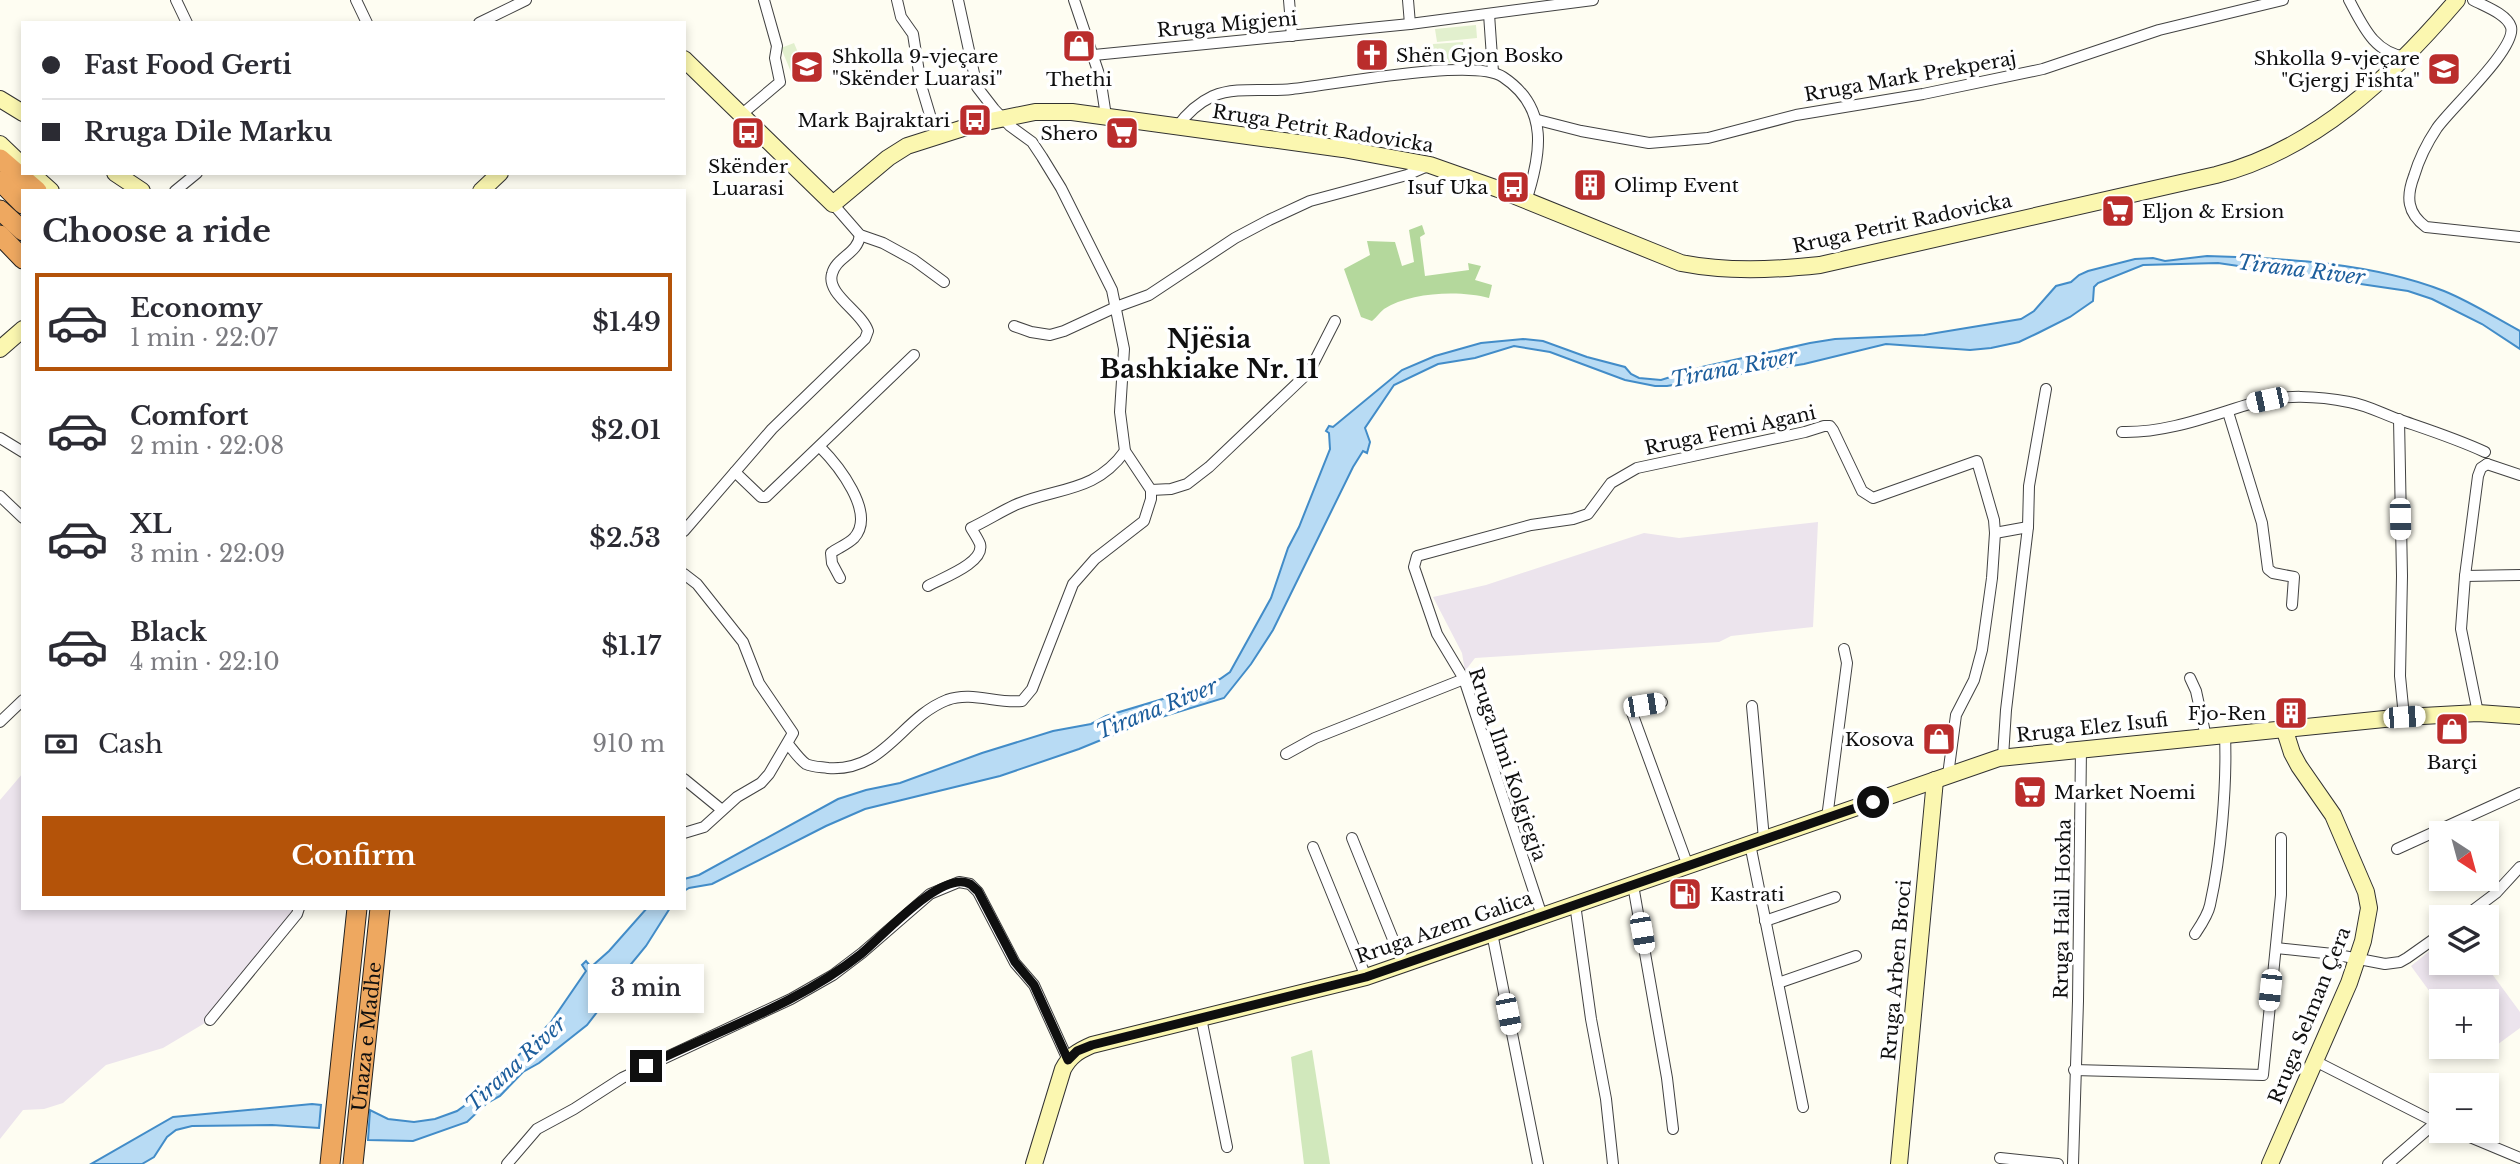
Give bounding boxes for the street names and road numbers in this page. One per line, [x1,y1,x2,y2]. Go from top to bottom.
street label: Rruga Migjeni [1156,7,1299,42]
street label: Rruga Mark Prekperaj [1802,47,2018,106]
street label: Rruga Petrit Radovicka [1211,100,1436,157]
street label: Rruga Petrit Radovicka [1790,189,2014,258]
street label: Rruga Femi Agani [1642,401,1818,460]
street label: Rruga Ilmi Kolgjegja [1464,665,1552,864]
street label: Rruga Elez Isufi [2015,708,2169,747]
street label: Rruga Halil Hoxha [2049,818,2076,999]
street label: Rruga Arben Broci [1877,878,1916,1061]
street label: Rruga Azem Galica [1353,886,1536,969]
street label: Rruga Selman Çera [2264,923,2356,1107]
street label: Unaza e Madhe [348,961,386,1113]

